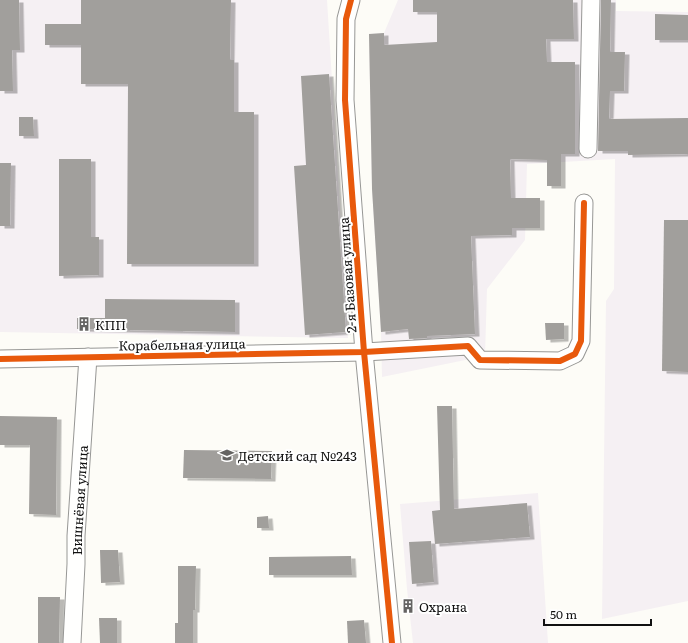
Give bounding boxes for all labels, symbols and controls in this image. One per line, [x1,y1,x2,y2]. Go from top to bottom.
street label: 2-я Базовая улица [333,216,361,334]
place label: КПП [95,315,126,334]
building icon: КПП [76,316,92,332]
street label: Корабельная улица [118,333,246,355]
street label: Вишнёвая улица [66,444,92,555]
place label: Детский сад №243 [238,446,357,465]
school or university icon: Детский сад №243 [219,447,235,463]
place label: Охрана [419,597,467,616]
building icon: Охрана [400,598,416,614]
scale bar [544,601,651,627]
text: 50 m [550,605,577,623]

